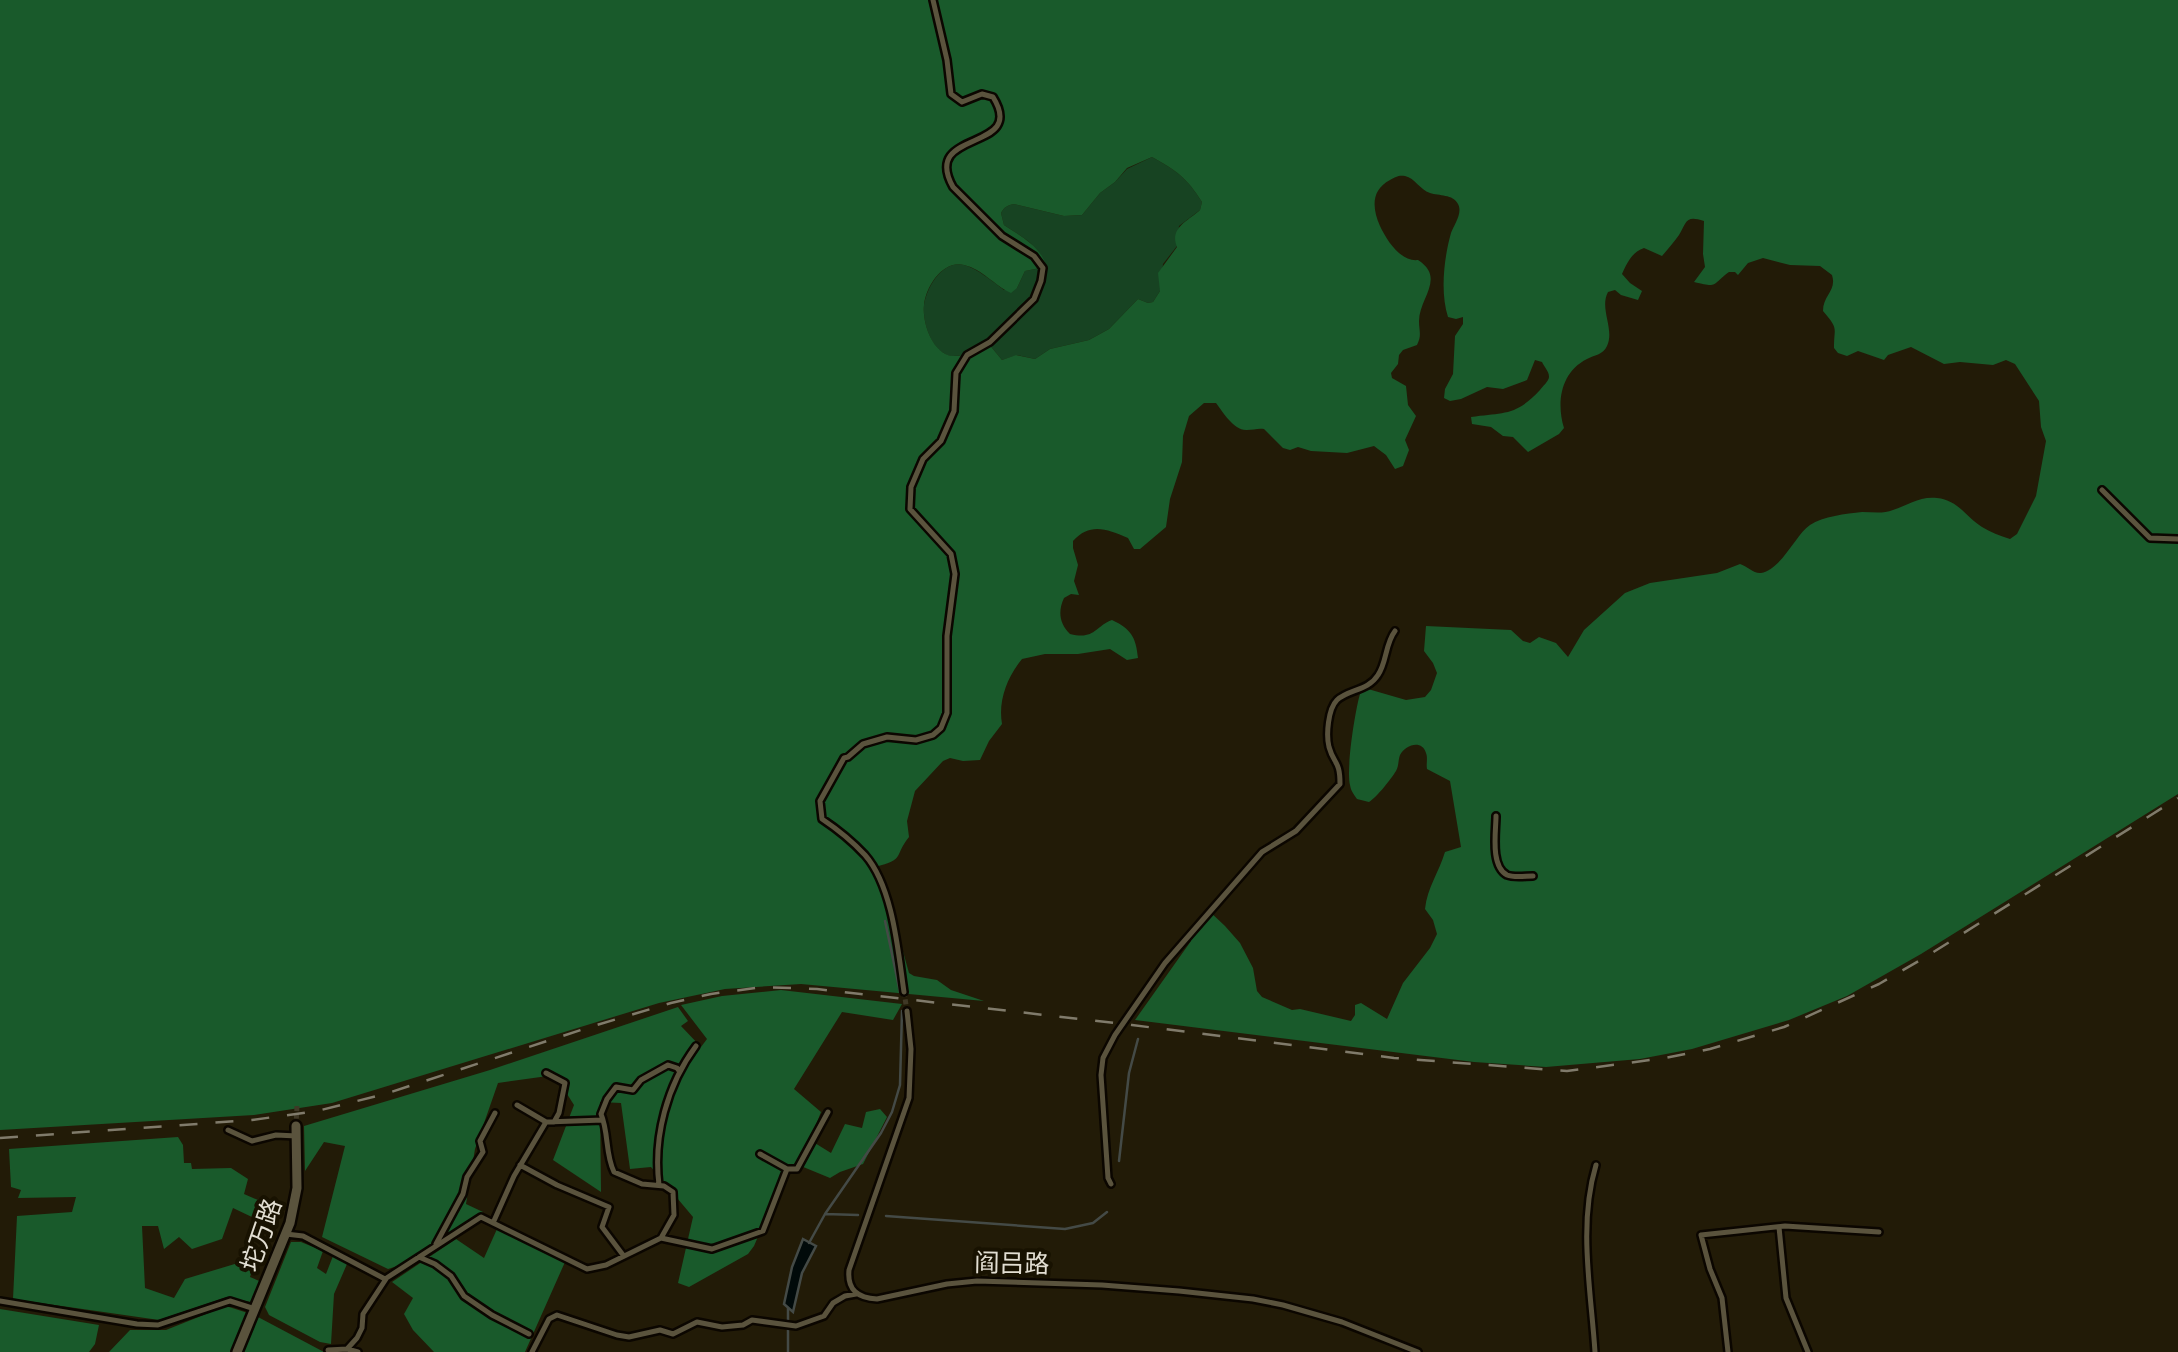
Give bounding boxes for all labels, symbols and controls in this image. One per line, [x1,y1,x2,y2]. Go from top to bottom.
street label: 坨万路 [231,1193,291,1277]
street label: 阎吕路 [974,1243,1050,1283]

